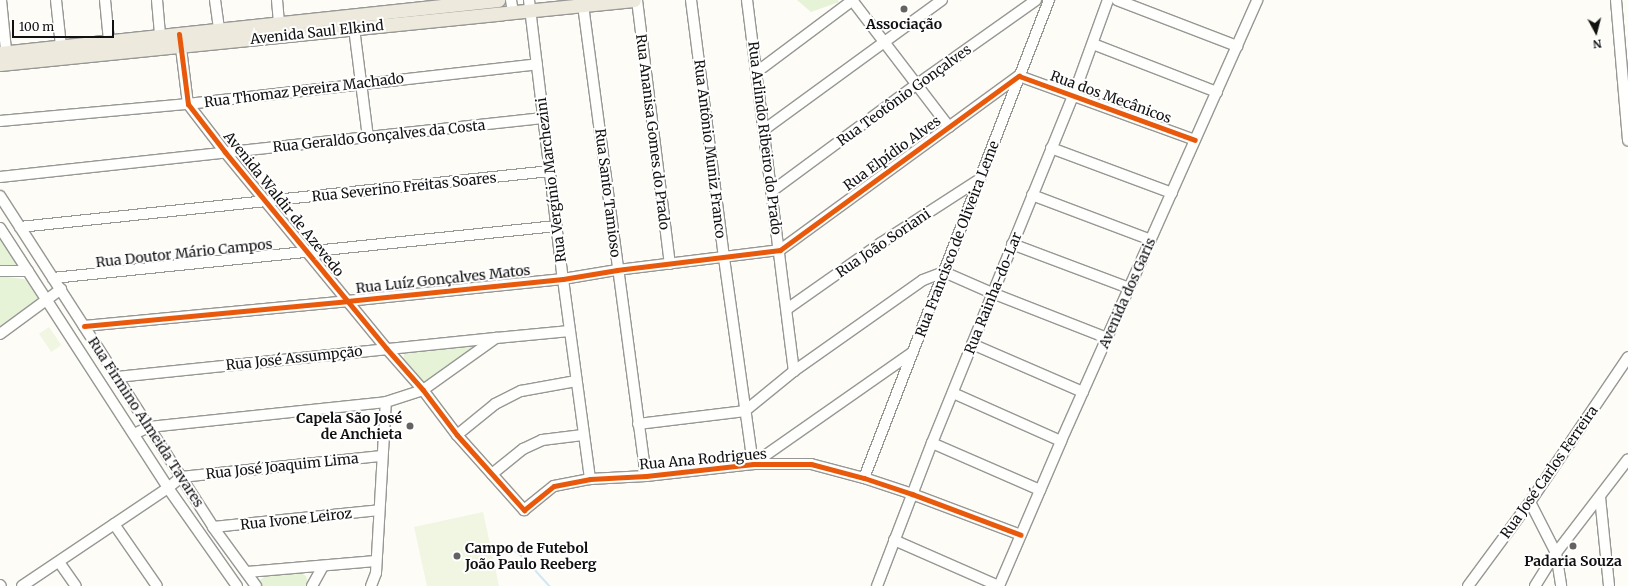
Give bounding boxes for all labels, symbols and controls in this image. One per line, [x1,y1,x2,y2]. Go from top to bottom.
marker: Associação [899,4,909,14]
scale bar [14,12,116,38]
north arrow [1576,12,1616,52]
place label: Associação [866,16,942,32]
street label: Avenida Saul Elkind [249,17,385,47]
text: 100 m [19,19,54,34]
street label: Rua Ananisa Gomes do Prado [633,33,673,231]
text: N [1592,36,1603,51]
street label: Rua Arlindo Ribeiro do Prado [745,40,785,236]
street label: Rua Teotônio Gonçalves [834,41,974,149]
street label: Rua Antônio Muniz Franco [691,59,729,239]
street label: Rua dos Mecânicos [1048,67,1174,127]
street label: Rua Thomaz Pereira Machado [203,69,405,111]
street label: Rua Vergínio Marchezini [533,97,569,263]
street label: Rua Elpídio Alves [840,112,944,194]
street label: Rua Geraldo Gonçalves da Costa [272,116,486,156]
street label: Avenida Waldir de Azevedo [220,128,348,280]
street label: Rua Santo Tamioso [592,128,624,258]
street label: Rua Francisco de Oliveira Leme [912,138,1002,340]
street label: Rua Severino Freitas Soares [311,169,497,205]
street label: Rua João Soriani [833,205,933,281]
street label: Rua Rainha-do-Lar [961,230,1025,356]
street label: Rua Doutor Mário Campos [95,235,273,271]
street label: Avenida dos Garis [1095,235,1159,351]
street label: Rua Luíz Gonçalves Matos [355,261,531,297]
street label: Rua Firmino Almeida Tavares [85,334,207,510]
street label: Rua José Assumpção [225,342,363,374]
street label: Rua José Carlos Ferreira [1497,402,1601,542]
place label: Capela São José de Anchieta [296,410,402,442]
marker: Capela São José de Anchieta [405,421,415,431]
street label: Rua Ana Rodrigues [639,445,767,473]
street label: Rua José Joaquim Lima [205,450,359,482]
street label: Rua Ivone Leiroz [239,505,353,533]
place label: Campo de Futebol João Paulo Reeberg [465,540,597,572]
marker: Padaria Souza [1568,541,1578,551]
marker: Campo de Futebol João Paulo Reeberg [452,551,462,561]
place label: Padaria Souza [1524,553,1622,569]

